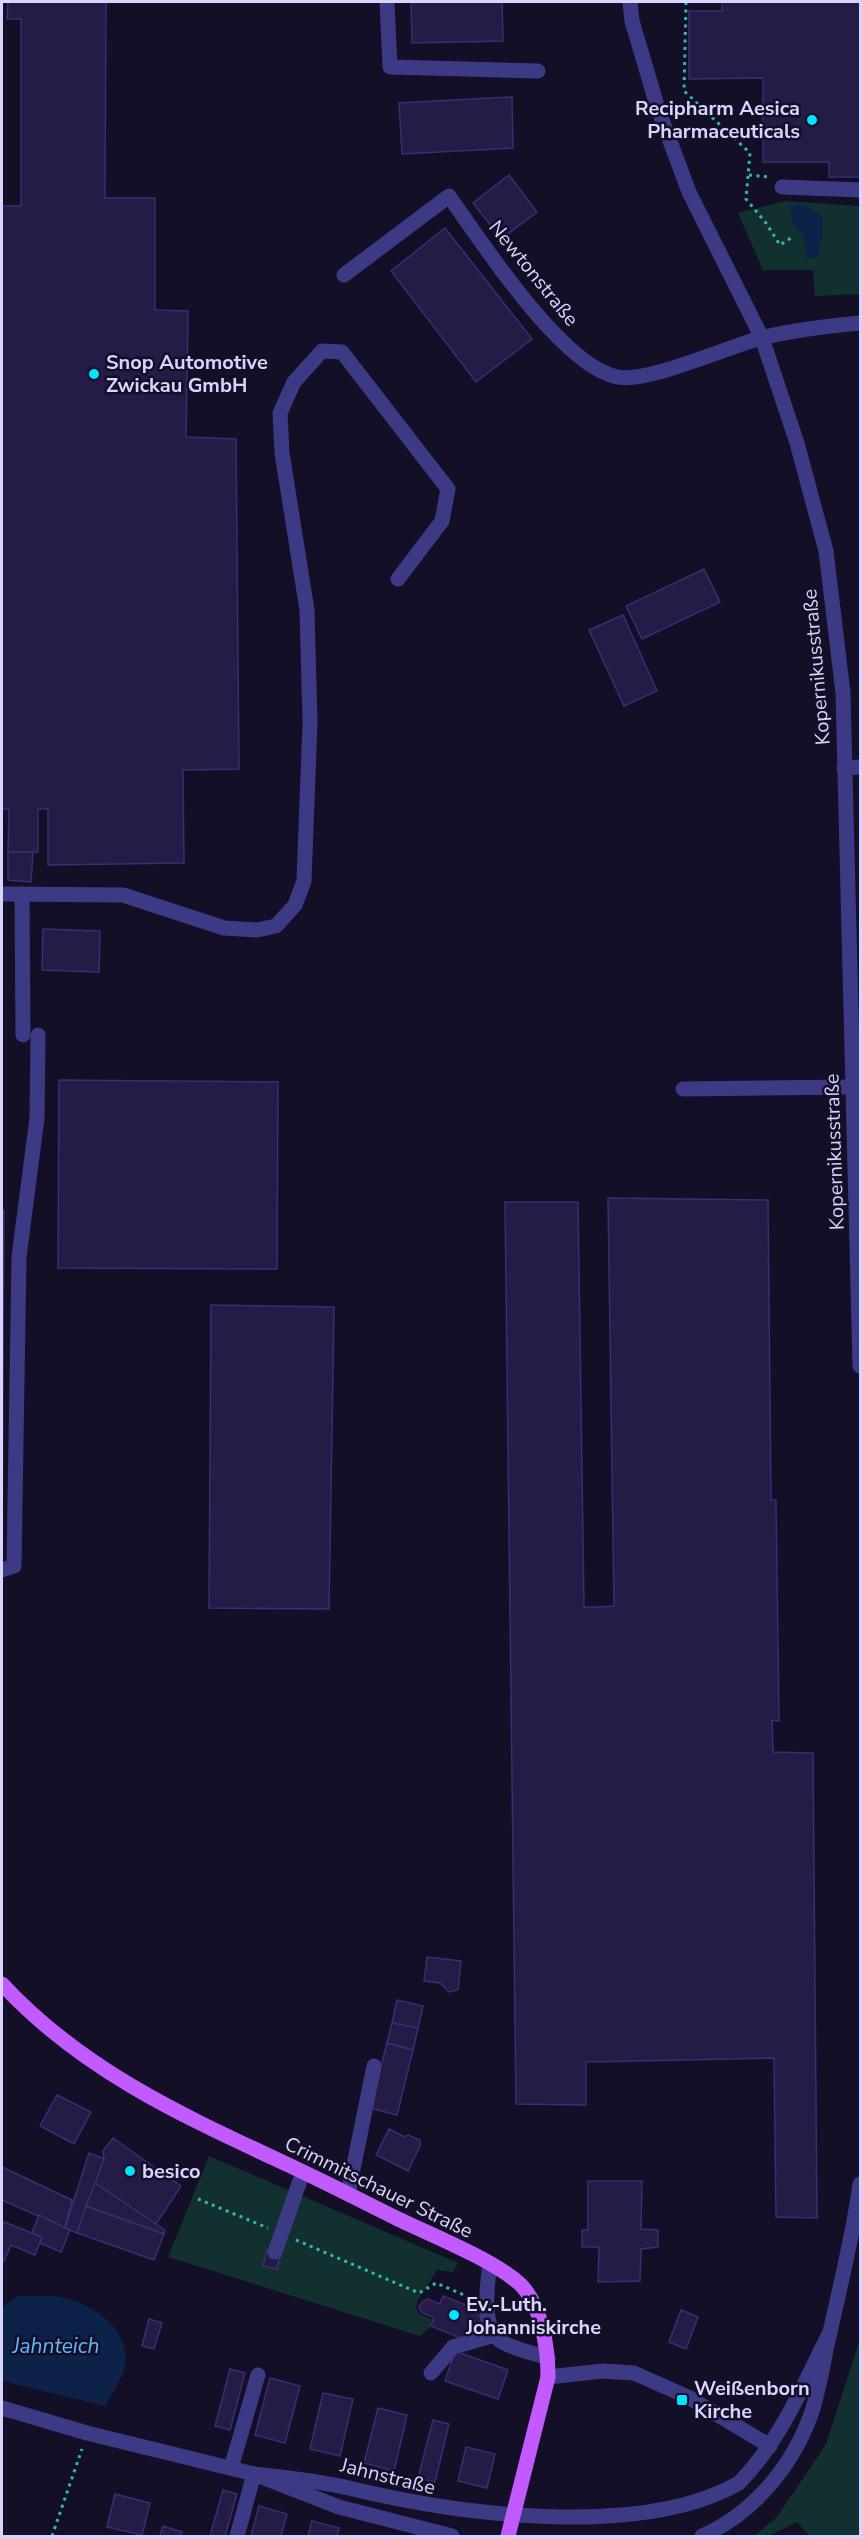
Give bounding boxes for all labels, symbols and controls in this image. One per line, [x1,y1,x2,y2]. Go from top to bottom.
place label: Recipharm Aesica Pharmaceuticals [635,95,800,145]
marker: Recipharm Aesica Pharmaceuticals [805,113,819,127]
street label: Newtonstraße [483,215,585,332]
place label: Snop Automotive Zwickau GmbH [106,349,268,399]
marker: Snop Automotive Zwickau GmbH [87,367,101,381]
street label: Kopernikusstraße [796,588,837,746]
street label: Kopernikusstraße [818,1073,851,1231]
street label: Crimmitschauer Straße [280,2130,477,2245]
place label: besico [142,2158,200,2185]
marker: besico [123,2164,137,2178]
place label: Ev.-Luth. Johanniskirche [465,2291,601,2341]
marker: Ev.-Luth. Johanniskirche [447,2308,461,2322]
water label: Jahnteich [12,2332,99,2360]
place label: Weißenborn Kirche [694,2375,810,2425]
marker: Weißenborn Kirche [675,2393,689,2407]
street label: Jahnstraße [337,2451,438,2501]

